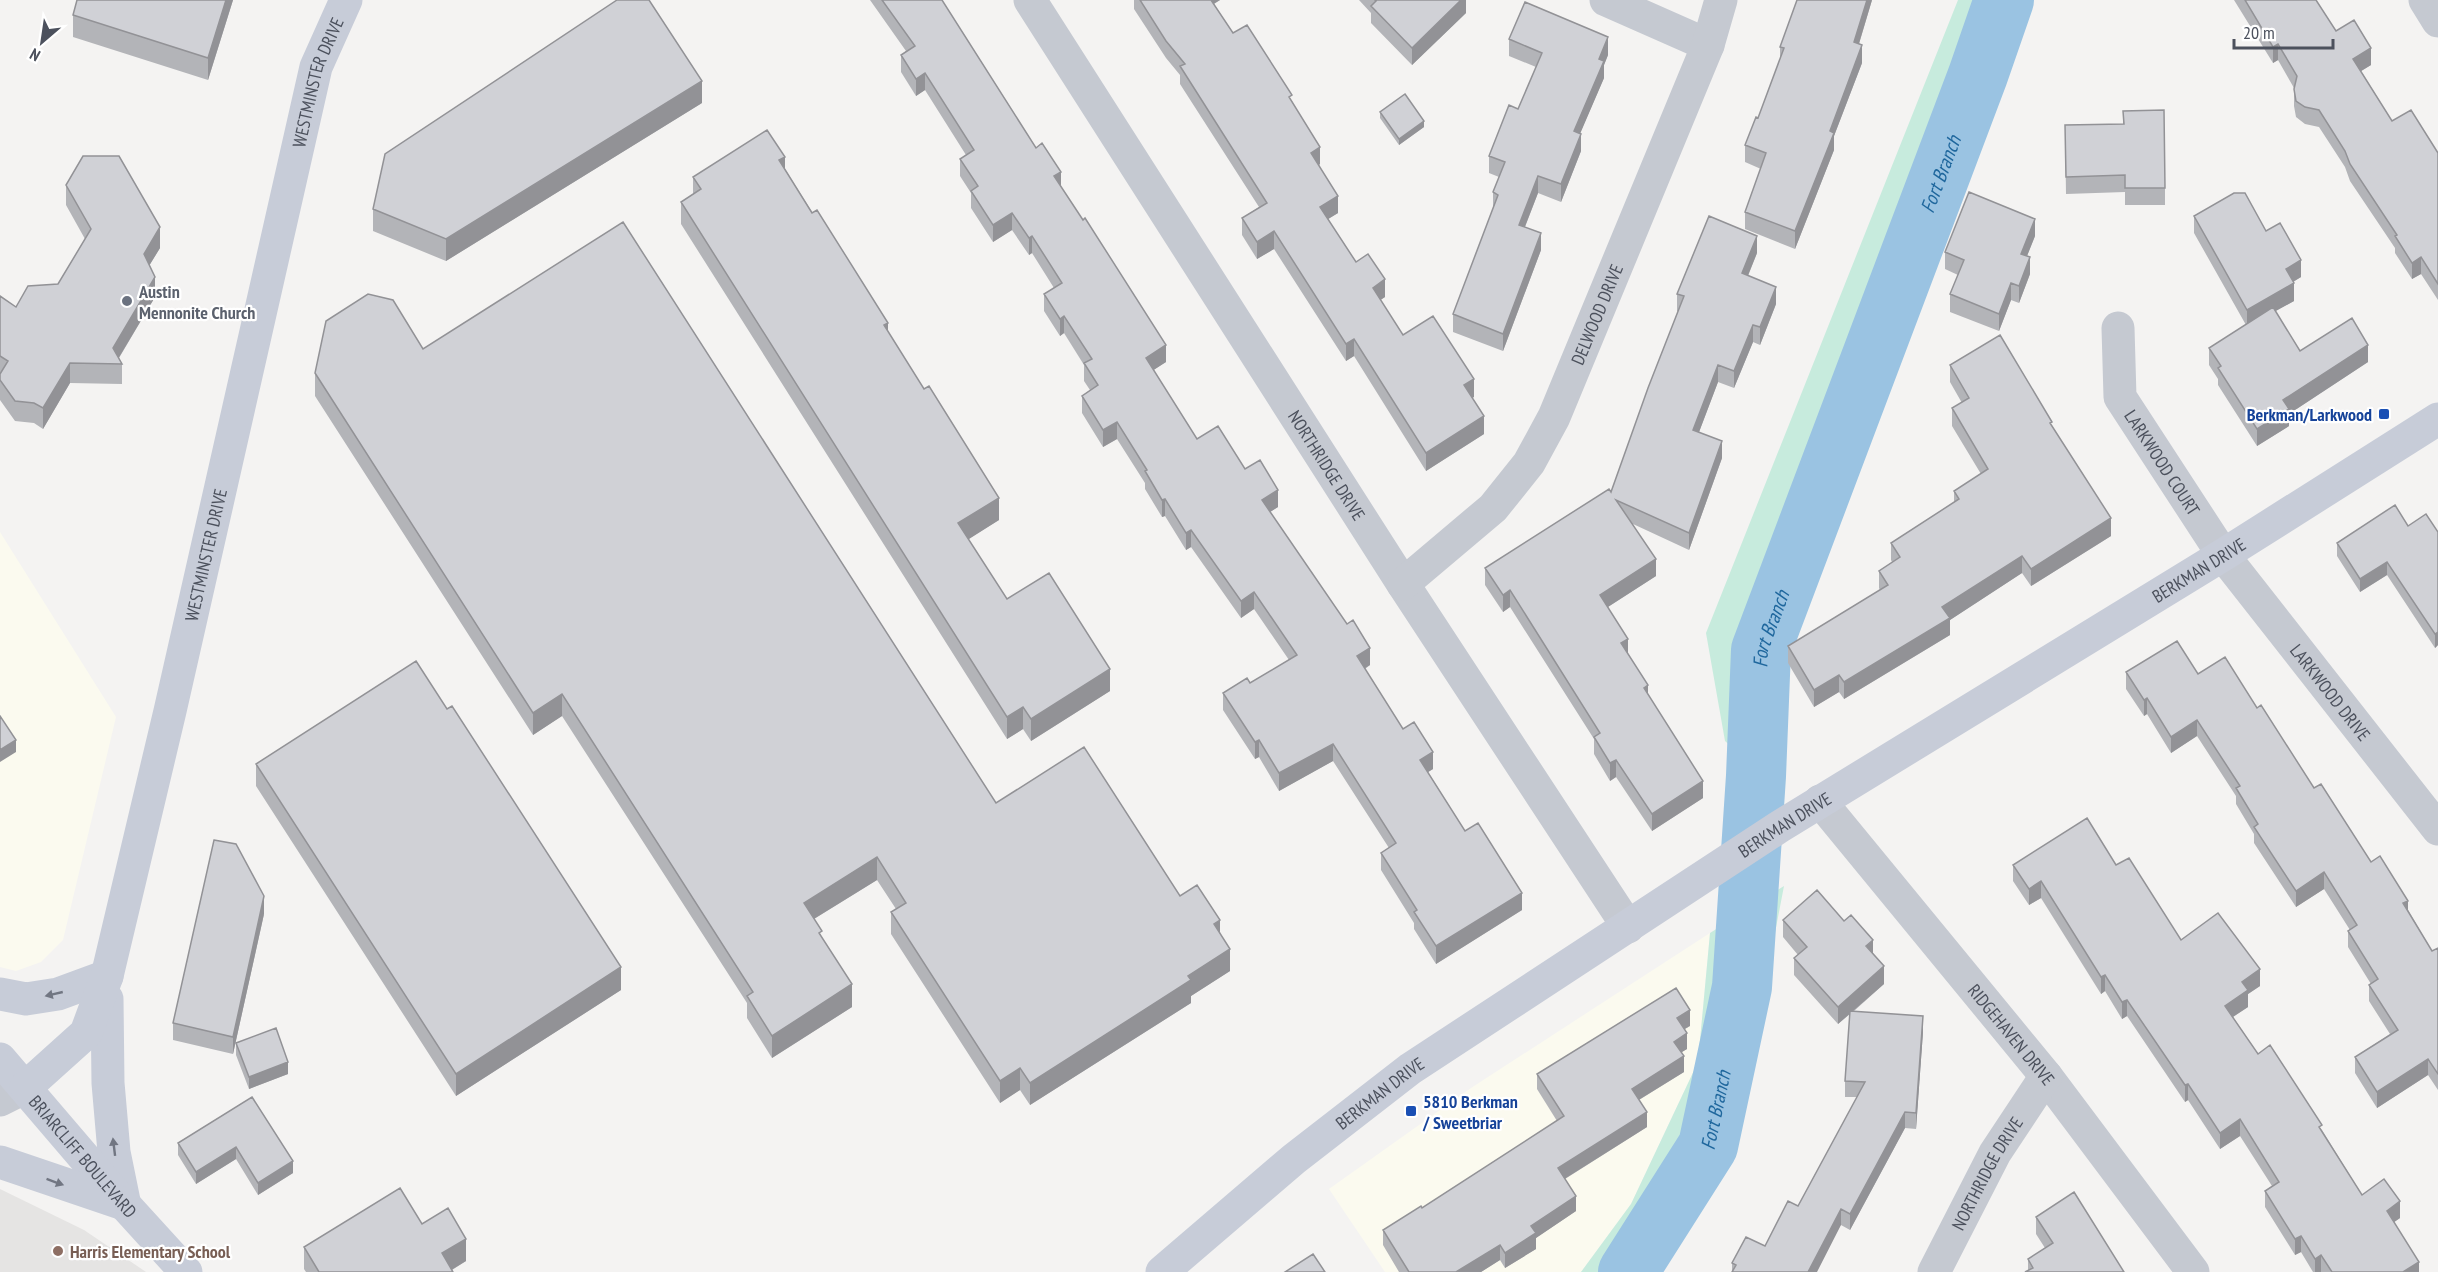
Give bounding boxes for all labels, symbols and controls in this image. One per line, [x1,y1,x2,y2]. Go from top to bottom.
north arrow [12,12,72,72]
scale bar [2234,12,2333,50]
street label: WESTMINSTER DRIVE [287,14,348,149]
text: 20 m [2243,21,2275,44]
text: N [26,44,43,66]
water label: Fort Branch [1914,131,1967,216]
street label: DELWOOD DRIVE [1565,261,1628,368]
place label: Austin Mennonite Church [138,280,255,324]
marker: Austin Mennonite Church [120,294,134,308]
place label: Berkman/Larkwood [2247,403,2372,426]
street label: LARKWOOD COURT [2120,405,2205,519]
street label: NORTHRIDGE DRIVE [1283,406,1371,525]
marker: Berkman/Larkwood [2377,407,2391,421]
street label: WESTMINSTER DRIVE [179,486,232,623]
street label: BERKMAN DRIVE [2148,532,2250,607]
water label: Fort Branch [1747,586,1796,668]
street label: LARKWOOD DRIVE [2286,639,2376,745]
street label: BERKMAN DRIVE [1734,786,1835,862]
street label: RIDGEHAVEN DRIVE [1963,979,2060,1089]
one-way arrow [45,989,63,999]
street label: BERKMAN DRIVE [1331,1052,1428,1134]
water label: Fort Branch [1695,1067,1737,1152]
street label: BRIARCLIFF BOULEVARD [24,1090,142,1222]
place label: 5810 Berkman / Sweetbriar [1422,1090,1518,1134]
marker: 5810 Berkman / Sweetbriar [1404,1104,1418,1118]
street label: NORTHRIDGE DRIVE [1946,1112,2027,1234]
one-way arrow [109,1137,118,1156]
one-way arrow [46,1177,64,1187]
place label: Harris Elementary School [70,1240,231,1263]
marker: Harris Elementary School [51,1244,65,1258]

